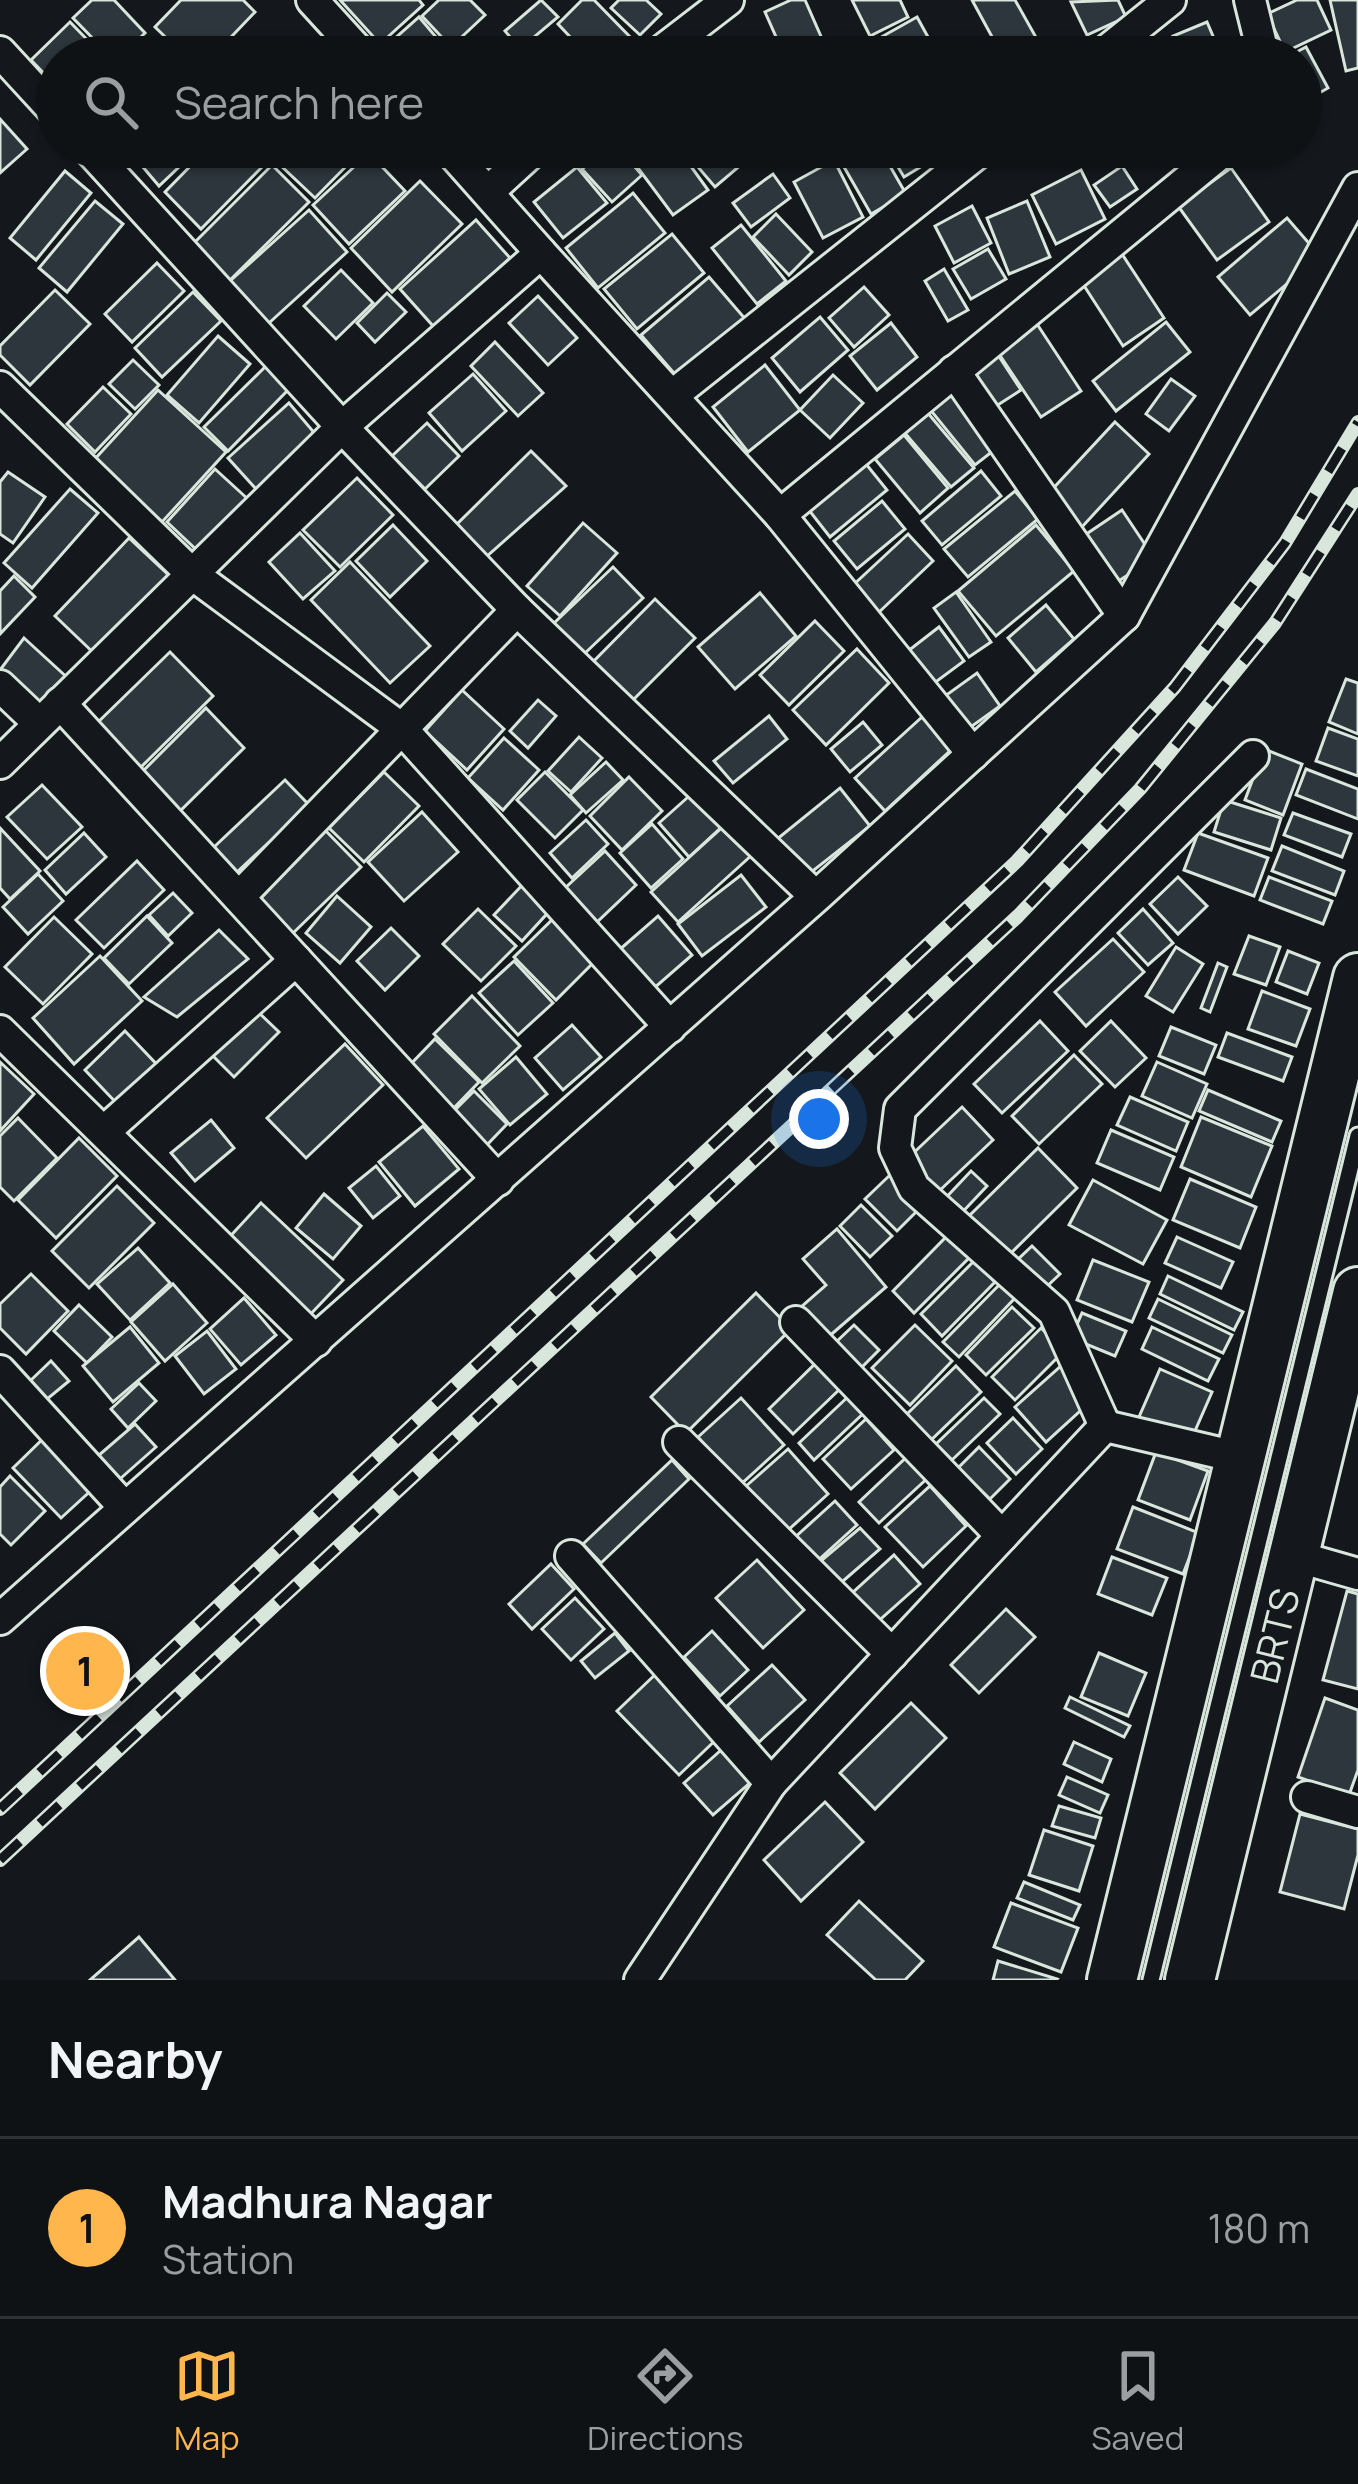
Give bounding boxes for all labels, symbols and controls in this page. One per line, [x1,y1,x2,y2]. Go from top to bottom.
search box [36,36,1322,168]
icon: search [78,69,144,135]
text: Search here [174,71,424,133]
your location [789,1089,849,1149]
street label: BRTS [1236,1583,1312,1689]
pin: 1 [46,1626,124,1716]
text: Nearby [48,2024,223,2093]
text: Madhura Nagar [162,2170,493,2232]
text: 1 [78,2201,96,2255]
text: 180 m [1207,2201,1310,2255]
text: Station [162,2232,294,2286]
tab: Map [174,2343,240,2460]
tab: Directions [587,2343,744,2460]
tab: Saved [1091,2343,1184,2460]

